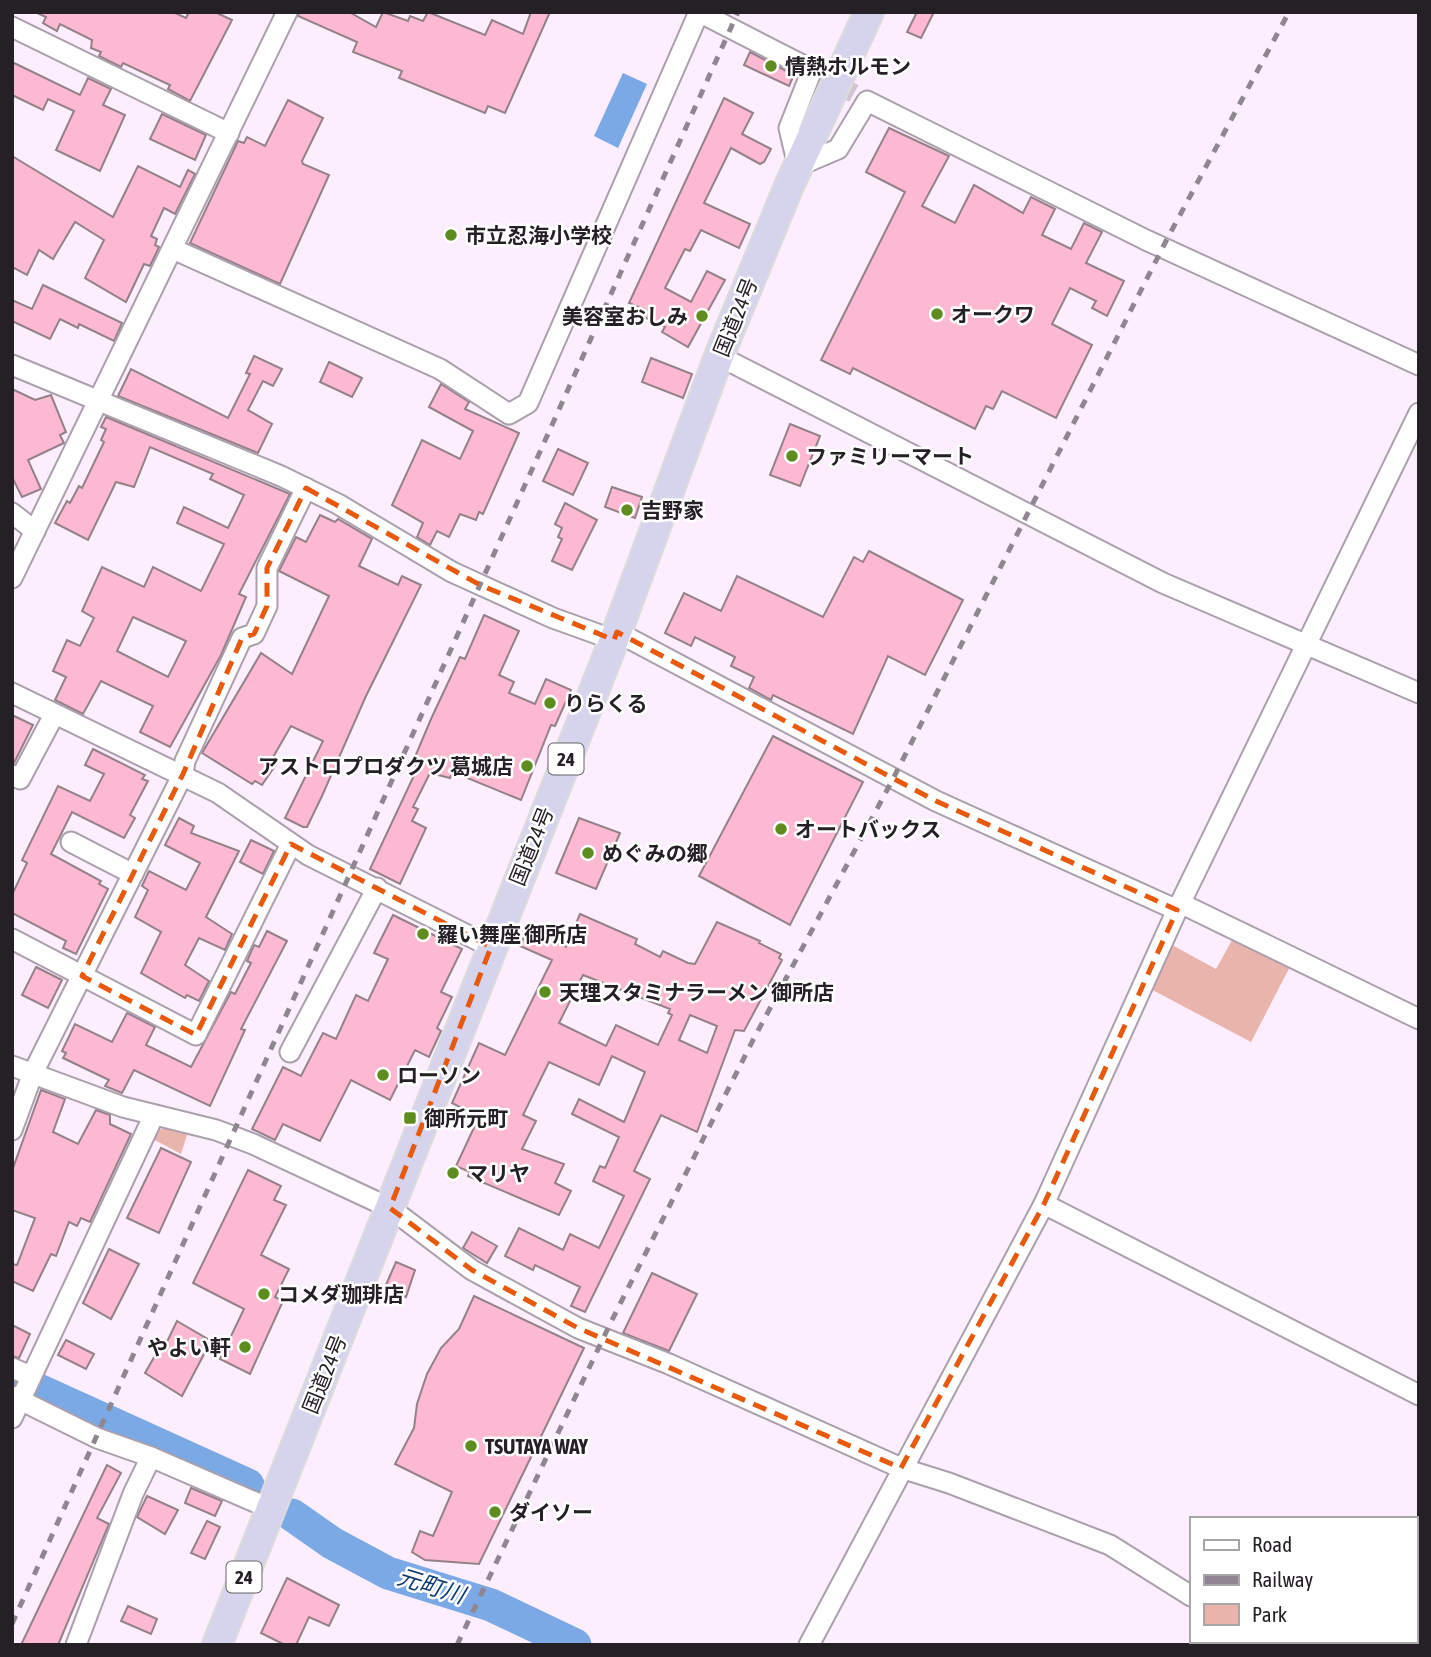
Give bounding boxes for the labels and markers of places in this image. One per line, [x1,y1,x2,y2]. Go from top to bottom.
place label: 情熱ホルモン [785,54,911,78]
marker: 情熱ホルモン [763,58,779,74]
place label: 市立忍海小学校 [465,223,612,247]
marker: 市立忍海小学校 [443,227,459,243]
place label: オークワ [951,302,1035,326]
place label: 美容室おしみ [562,304,688,328]
marker: オークワ [929,306,945,322]
marker: 美容室おしみ [694,308,710,324]
place label: ファミリーマート [806,444,974,468]
marker: ファミリーマート [784,448,800,464]
place label: 吉野家 [641,498,704,522]
marker: 吉野家 [619,502,635,518]
place label: りらくる [564,691,648,715]
marker: りらくる [542,695,558,711]
place label: アストロプロダクツ 葛城店 [258,754,513,778]
marker: アストロプロダクツ 葛城店 [519,758,535,774]
place label: オートバックス [795,817,941,841]
marker: オートバックス [773,821,789,837]
place label: めぐみの郷 [602,841,708,865]
marker: めぐみの郷 [580,845,596,861]
place label: 羅い舞座 御所店 [437,922,587,946]
marker: 羅い舞座 御所店 [415,926,431,942]
place label: 天理スタミナラーメン 御所店 [559,980,834,1004]
marker: 天理スタミナラーメン 御所店 [537,984,553,1000]
place label: ローソン [397,1063,481,1087]
marker: ローソン [375,1067,391,1083]
place label: 御所元町 [424,1106,508,1130]
marker: 御所元町 [402,1110,418,1126]
place label: マリヤ [467,1161,530,1185]
marker: マリヤ [445,1165,461,1181]
place label: コメダ珈琲店 [278,1282,404,1306]
marker: コメダ珈琲店 [256,1286,272,1302]
place label: やよい軒 [147,1335,231,1359]
marker: やよい軒 [237,1339,253,1355]
place label: TSUTAYA WAY [485,1434,589,1458]
marker: TSUTAYA WAY [463,1438,479,1454]
place label: ダイソー [509,1500,593,1524]
marker: ダイソー [487,1504,503,1520]

